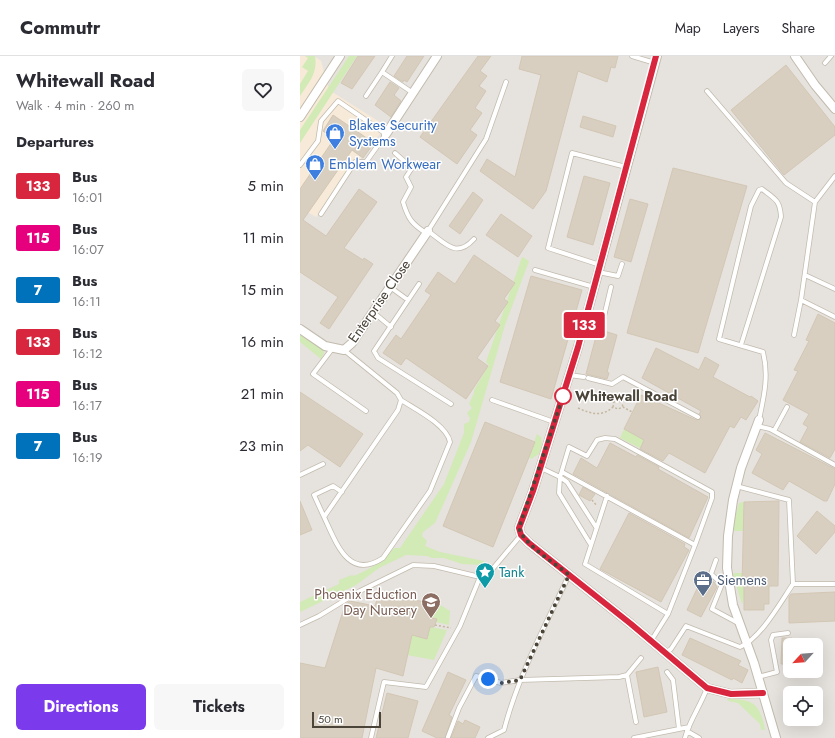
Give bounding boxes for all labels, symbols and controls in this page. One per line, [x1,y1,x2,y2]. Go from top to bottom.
text: Commutr [20,14,100,41]
text: Map [675,18,701,38]
text: Layers [723,18,759,38]
text: Share [781,18,815,38]
text: Whitewall Road [16,67,155,94]
button: heart [242,69,284,111]
text: Walk · 4 min · 260 m [16,96,134,115]
place label: Blakes Security Systems [349,115,437,151]
shop icon: Blakes Security Systems [324,122,346,150]
text: Departures [16,131,94,153]
shop icon: Emblem Workwear [304,153,326,181]
place label: Emblem Workwear [329,154,441,174]
text: Bus [72,166,97,188]
text: 5 min [248,175,284,197]
text: 133 [26,176,50,196]
text: 16:01 [72,188,103,207]
text: Bus [72,218,97,240]
text: 11 min [243,227,284,249]
text: 115 [26,228,50,248]
text: 16:07 [72,240,104,259]
street label: Enterprise Close [343,255,415,347]
text: Bus [72,270,97,292]
text: 15 min [241,279,284,301]
text: 7 [34,280,42,300]
text: 16:11 [72,292,101,311]
line badge: 133 [561,312,607,338]
text: 133 [572,315,596,335]
text: Bus [72,322,97,344]
text: 16 min [241,331,284,353]
text: 133 [26,332,50,352]
text: 16:12 [72,344,103,363]
text: Bus [72,374,97,396]
text: 21 min [241,383,284,405]
text: 115 [26,384,50,404]
place label: Whitewall Road [575,386,677,406]
marker: Whitewall Road [554,387,572,405]
text: 16:17 [72,396,102,415]
text: Bus [72,426,97,448]
text: 23 min [239,435,284,457]
text: 7 [34,436,42,456]
text: 16:19 [72,448,103,467]
place icon: Tank [474,561,496,589]
place label: Tank [499,562,525,582]
office icon: Siemens [692,569,714,597]
place label: Siemens [717,570,767,590]
place label: Phoenix Eduction Day Nursery [314,584,418,620]
school or university icon: Phoenix Eduction Day Nursery [420,591,442,619]
north arrow [783,638,823,678]
map controls [783,638,823,726]
your location [478,669,498,689]
button: Directions [16,684,146,730]
button: Tickets [154,684,284,730]
button: locate [783,686,823,726]
scale bar [312,710,381,729]
text: 50 m [318,711,343,727]

